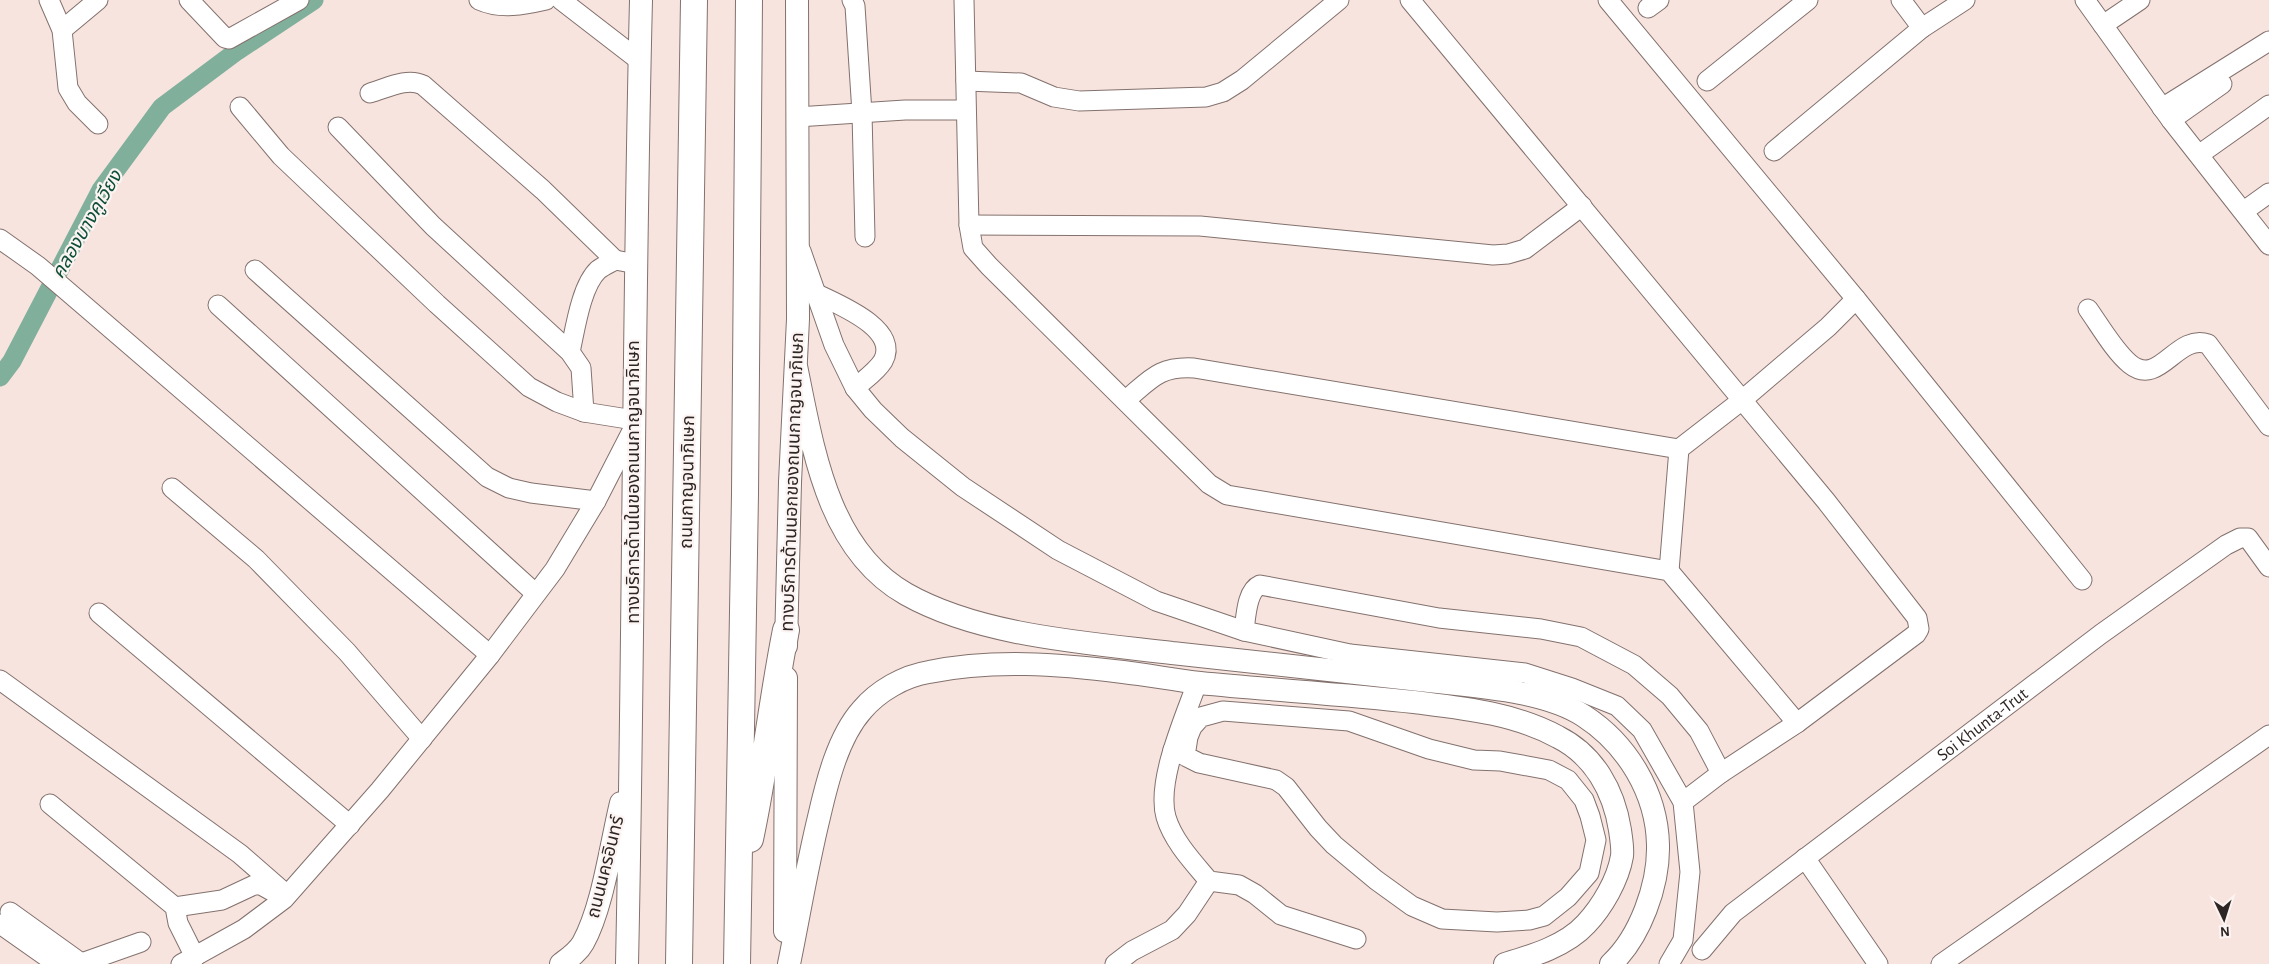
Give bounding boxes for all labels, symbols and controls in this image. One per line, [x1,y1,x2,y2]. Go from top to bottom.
water label: คลองบางคูเวียง [49,167,128,283]
street label: ทางบริการด้านนอกของถนนกาญจนาภิเษก [777,332,807,632]
street label: ทางบริการด้านในของถนนกาญจนาภิเษก [623,340,643,624]
street label: ถนนกาญจนาภิเษก [678,415,698,549]
street label: Soi Khunta-Trut [1934,685,2032,765]
street label: ถนนนครอินทร์ [585,813,628,920]
north arrow [2199,894,2249,944]
text: N [2219,924,2230,938]

